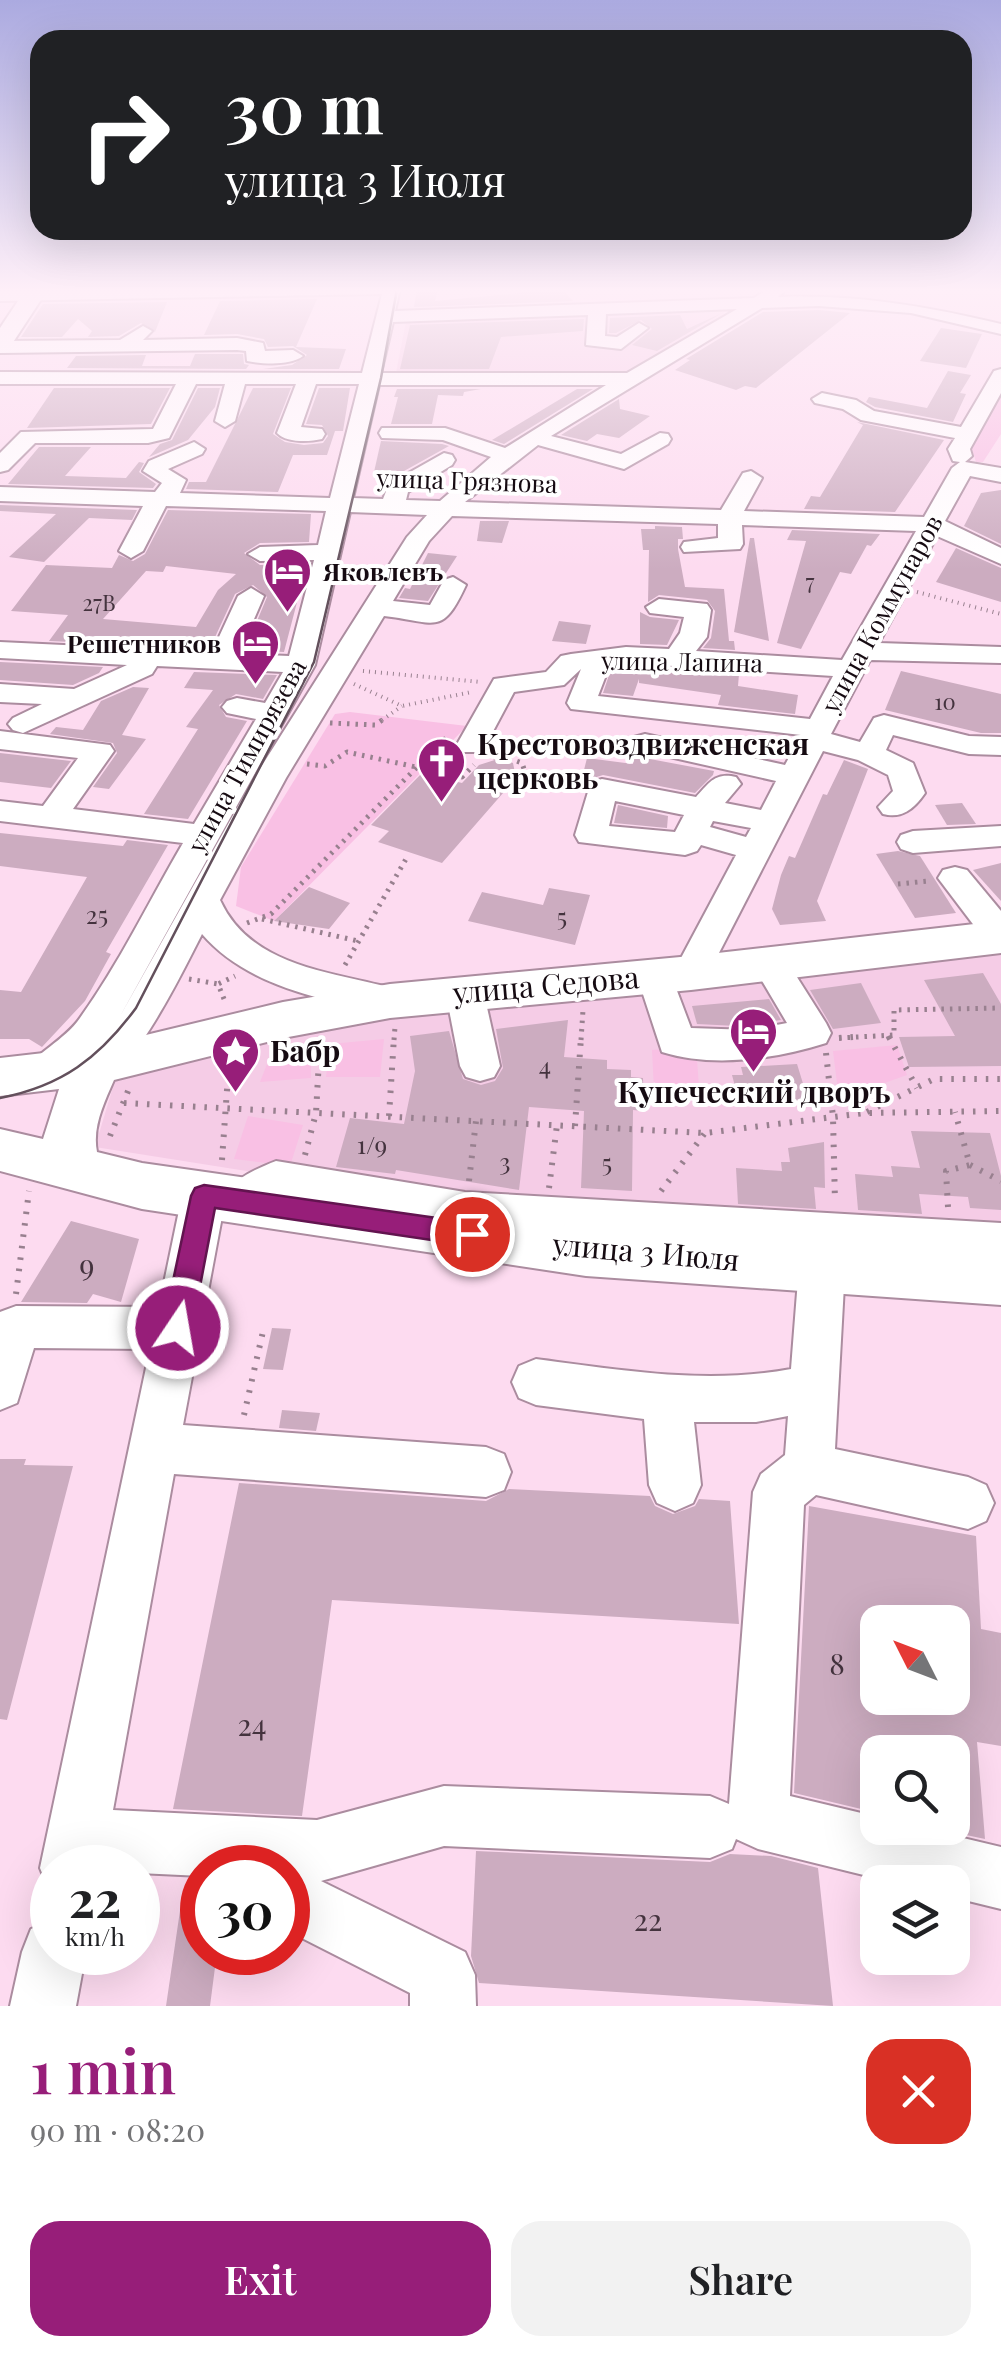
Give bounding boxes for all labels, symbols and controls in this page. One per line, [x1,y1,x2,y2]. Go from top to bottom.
text: 30 m [225,58,384,152]
icon: right [60,70,190,200]
text: улица 3 Июля [225,148,506,208]
street label: улица Грязнова [375,460,559,499]
street label: улица Коммунаров [812,508,949,719]
hotel icon: Яковлевъ [262,546,314,614]
place label: Яковлевъ [322,554,443,587]
house number: 7 [806,566,815,596]
house number: 27В [82,587,116,617]
hotel icon: Решетников [230,618,282,686]
place label: Решетников [67,626,221,659]
street label: улица Лапина [600,643,764,678]
street label: улица Тимирязева [178,652,313,859]
house number: 10 [934,686,956,716]
place label: Крестовоздвиженская церковь [477,723,809,797]
church icon: Крестовоздвиженская церковь [416,736,468,804]
house number: 25 [86,897,108,930]
house number: 5 [557,899,567,932]
street label: улица Седова [450,956,641,1012]
hotel icon: Купеческий дворъ [728,1006,780,1074]
place icon: Бабр [209,1026,261,1094]
place label: Бабр [270,1030,340,1070]
house number: 4 [539,1048,551,1081]
place label: Купеческий дворъ [618,1071,890,1111]
house number: 1/9 [357,1127,387,1160]
house number: 3 [499,1144,511,1177]
house number: 5 [602,1145,612,1178]
pin [430,1192,515,1277]
icon: arrive [445,1207,500,1262]
street label: улица 3 Июля [550,1223,741,1279]
house number: 9 [79,1244,95,1284]
position arrow [126,1276,230,1380]
north arrow [860,1605,970,1715]
map controls [860,1605,970,1975]
house number: 8 [829,1643,845,1683]
house number: 24 [237,1704,267,1744]
button: search [860,1735,970,1845]
speed limit sign: 30 [180,1845,310,1975]
text: 22 [69,1864,121,1931]
button: layers [860,1865,970,1975]
house number: 22 [634,1899,662,1939]
text: km/h [65,1919,125,1952]
text: 1 min [30,2029,176,2109]
button: close [866,2039,971,2144]
text: 90 m · 08:20 [30,2107,205,2150]
button: Exit [30,2221,491,2336]
button: Share [511,2221,971,2336]

